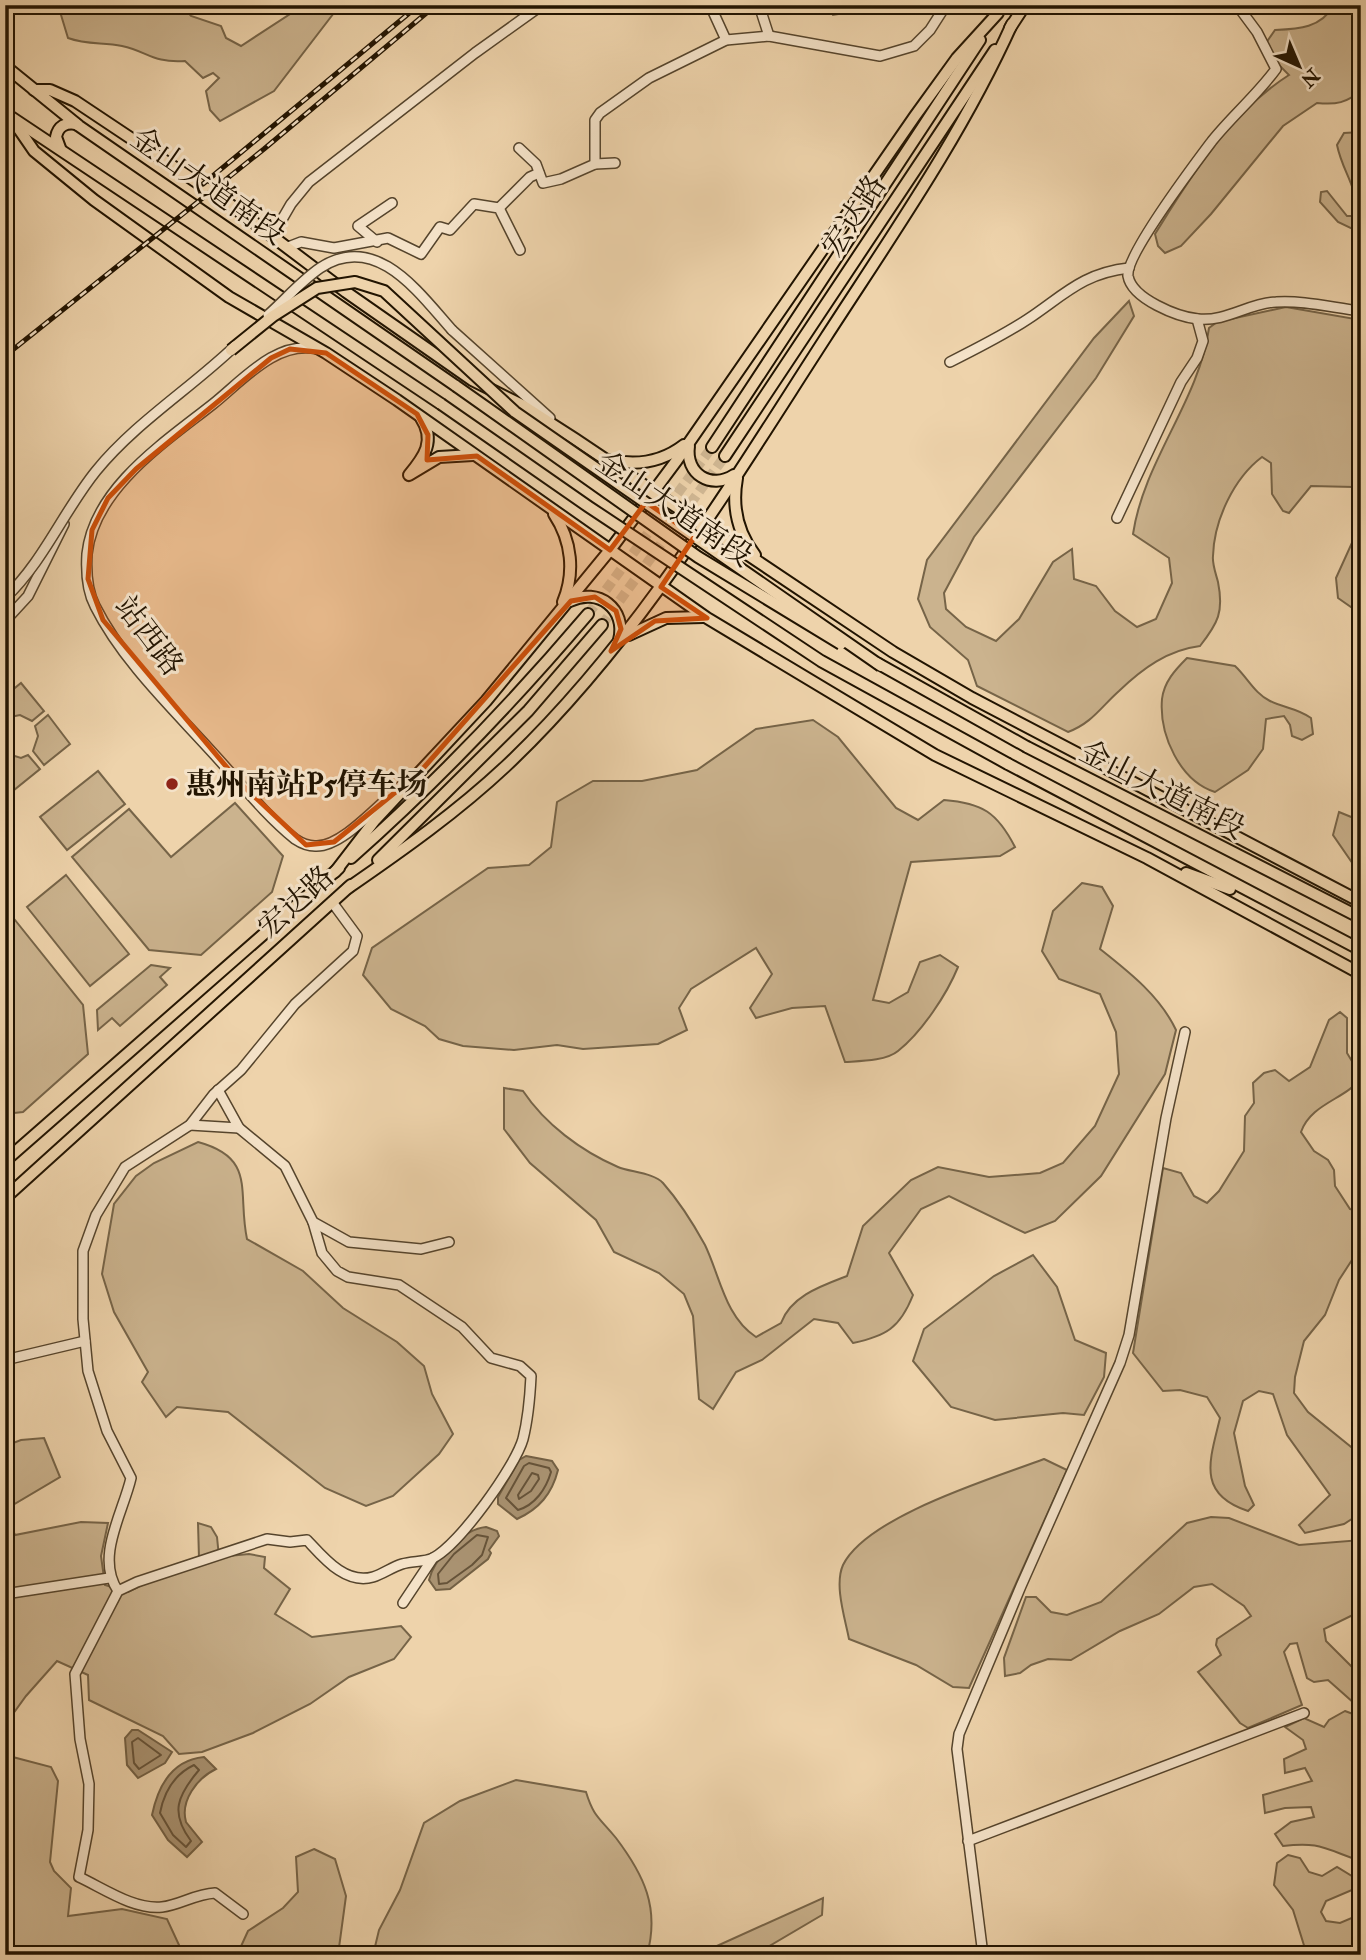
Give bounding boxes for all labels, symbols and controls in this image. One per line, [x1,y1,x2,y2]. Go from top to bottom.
north arrow [1264,32,1334,102]
text: N [1295,62,1325,93]
street label: 金山大道南段 [124,119,292,253]
street label: 宏达路 [814,168,894,264]
street label: 金山大道南段 [589,443,759,575]
street label: 站西路 [107,589,191,683]
street label: 金山大道南段 [1073,733,1251,847]
place label: 惠州南站P5停车场 [186,766,427,803]
marker: 惠州南站P5停车场 [164,776,180,792]
street label: 宏达路 [250,858,342,946]

